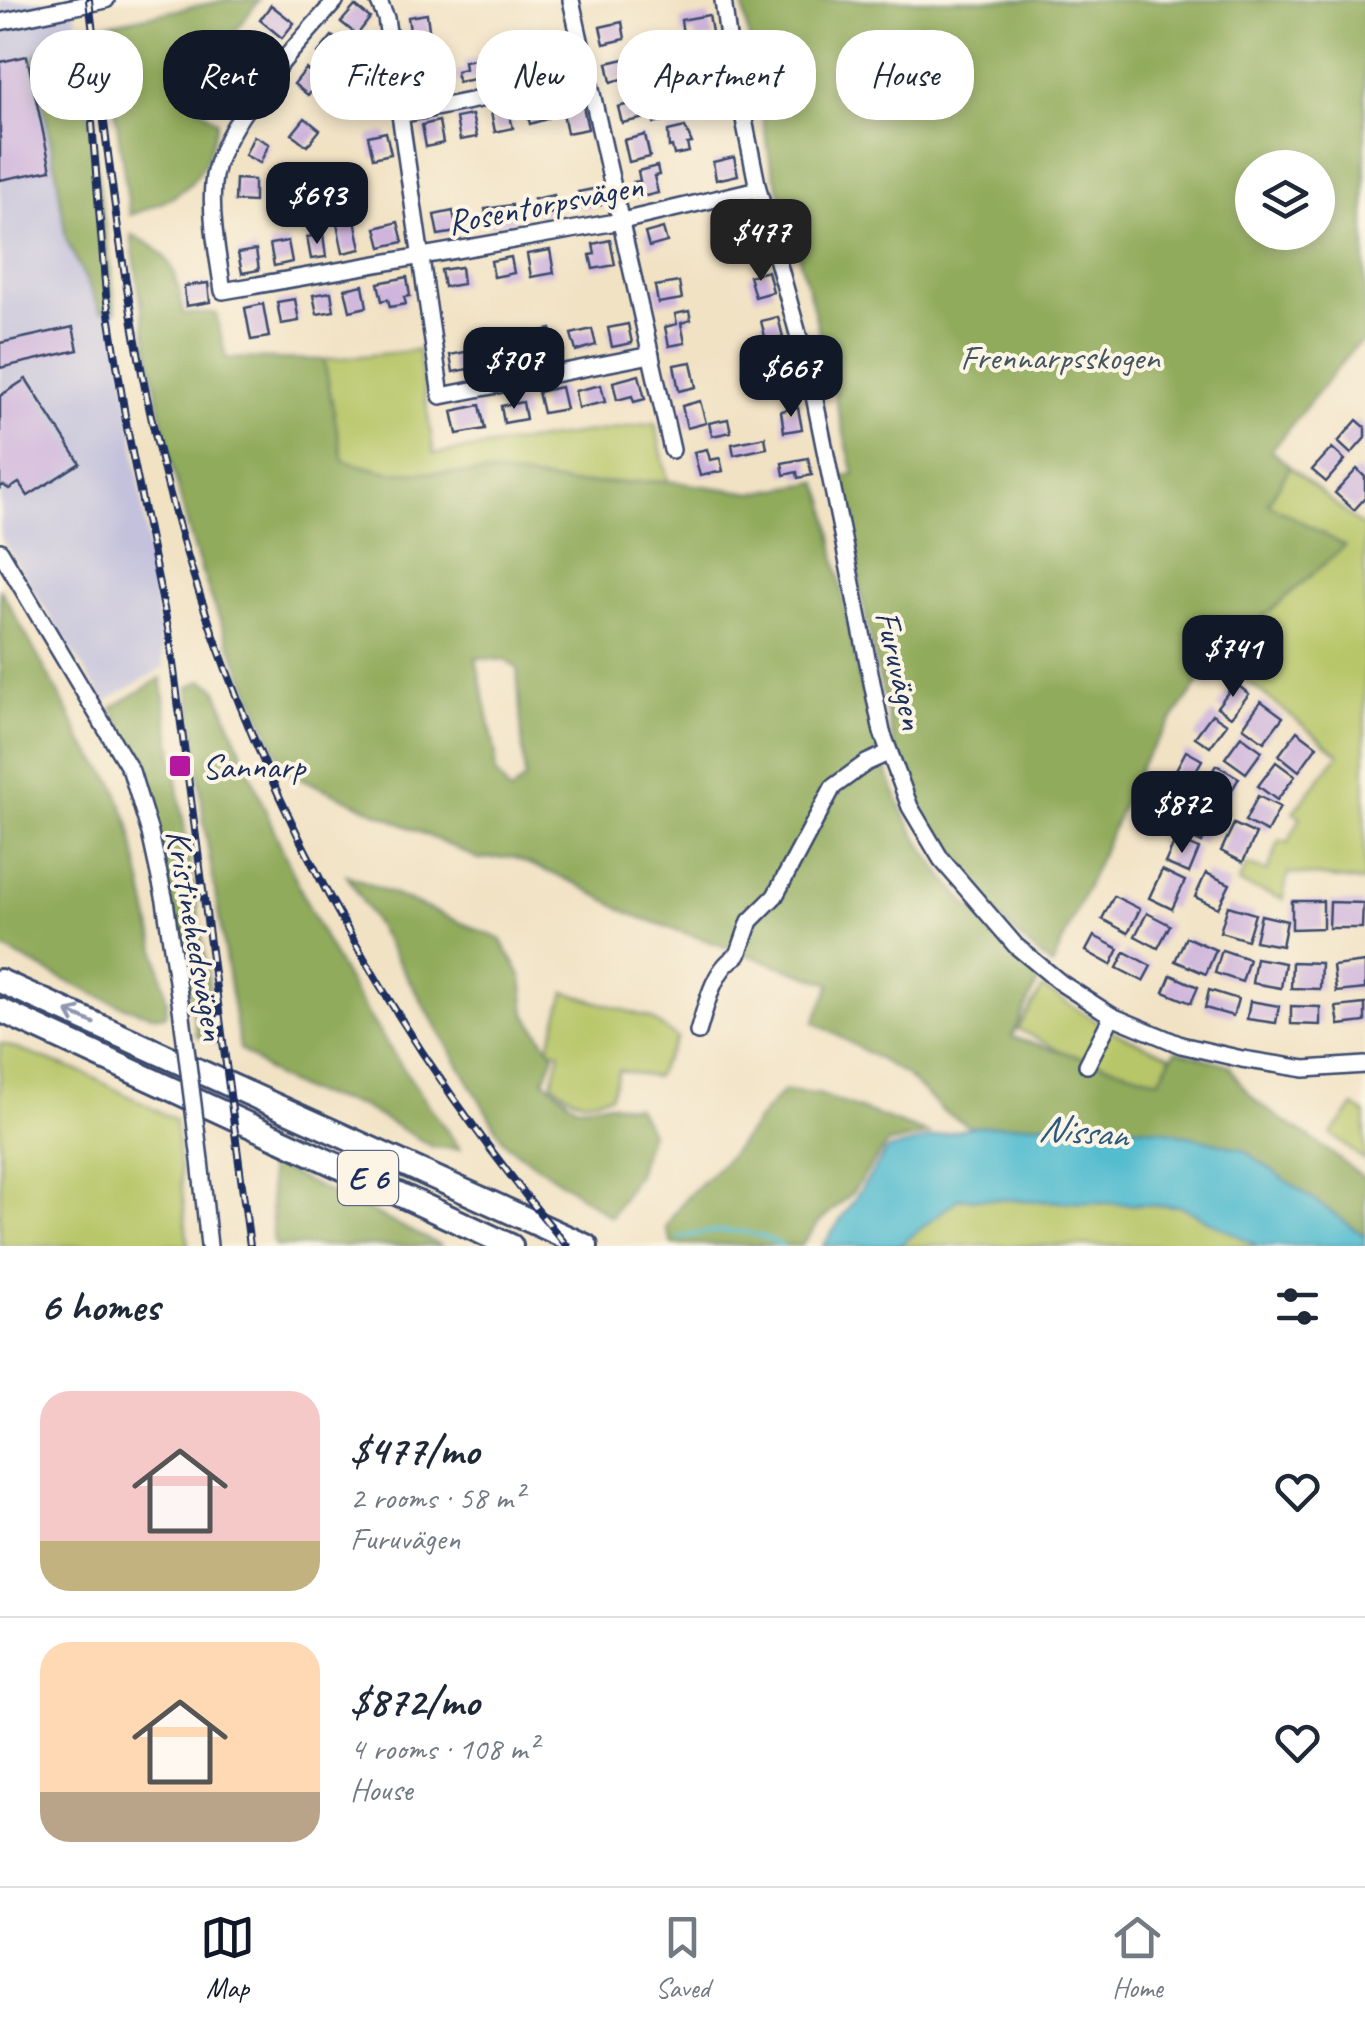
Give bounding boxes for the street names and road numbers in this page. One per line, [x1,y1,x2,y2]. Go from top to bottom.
street label: Rosentorpsvägen [444,163,647,245]
street label: Furuvägen [865,606,936,734]
street label: Kristinehedsvägen [155,826,237,1044]
road number: E 6 [338,1151,398,1205]

